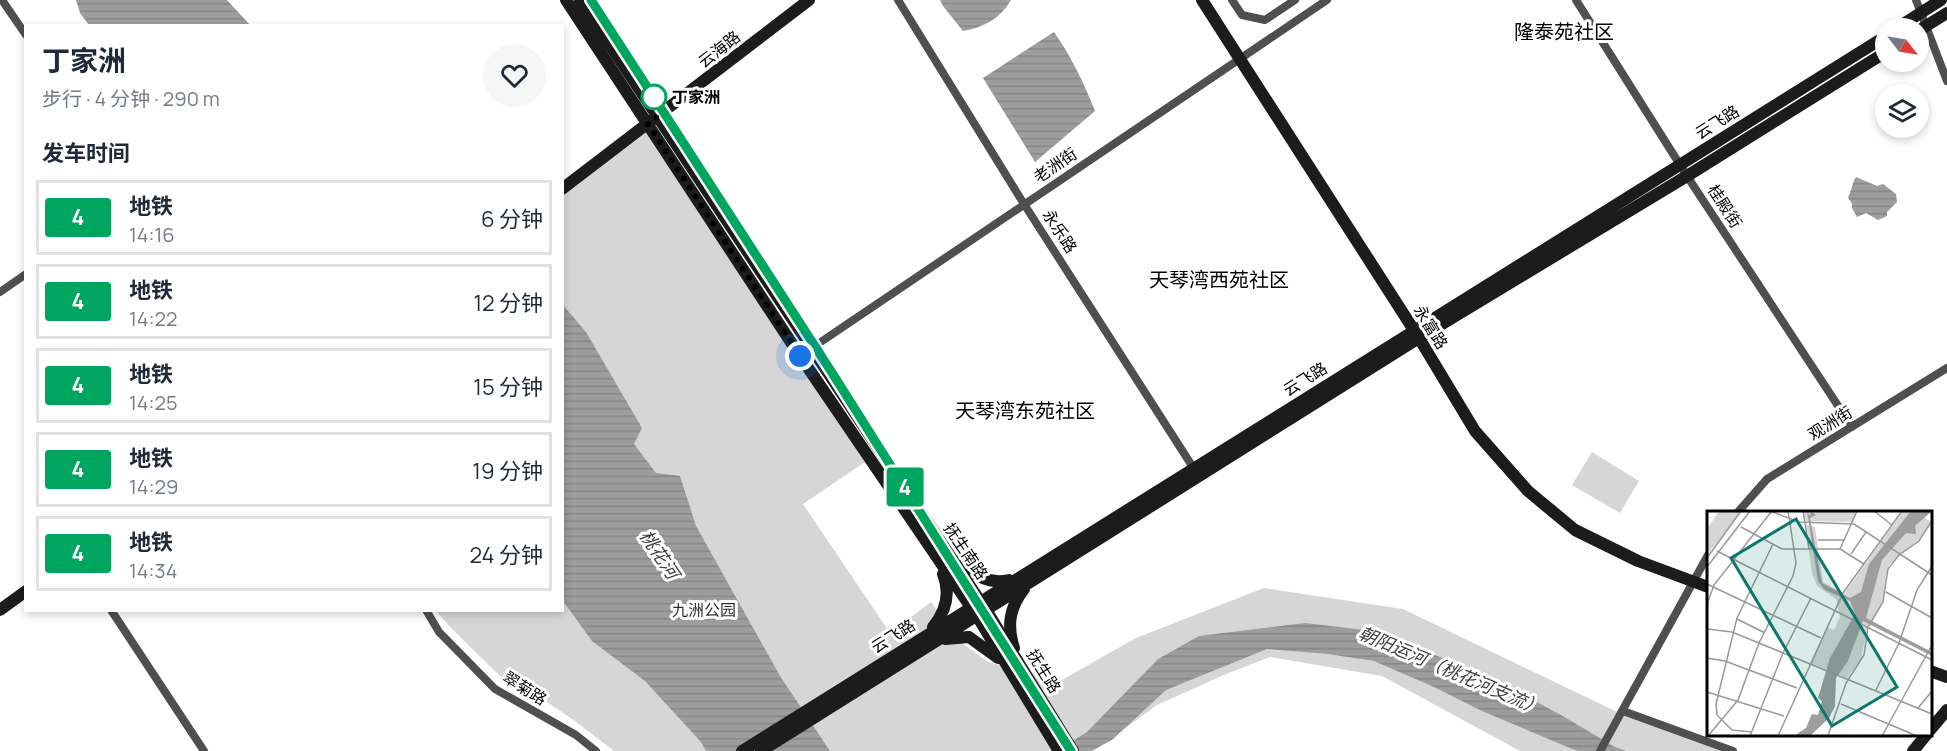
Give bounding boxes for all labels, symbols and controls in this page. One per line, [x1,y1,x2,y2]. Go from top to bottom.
district label: 隆泰苑社区 [1514,18,1614,45]
north arrow [1875,18,1929,72]
map controls [1875,18,1929,138]
street label: 云海路 [693,26,745,72]
text: 丁家洲 [42,41,126,79]
button: heart [483,44,546,107]
marker: 丁家洲 [641,84,667,110]
button: layers [1875,84,1929,138]
text: 步行 · 4 分钟 · 290 m [42,85,220,112]
place label: 丁家洲 [672,86,720,108]
street label: 云飞路 [1691,100,1743,144]
text: 发车时间 [42,138,130,168]
street label: 老洲街 [1029,142,1081,188]
street label: 桂殿街 [1703,180,1747,232]
text: 地铁 [129,191,173,221]
text: 4 [72,203,84,231]
text: 6 分钟 [481,204,543,234]
street label: 永乐路 [1038,205,1082,257]
text: 14:16 [129,221,175,248]
district label: 天琴湾西苑社区 [1149,266,1289,293]
text: 地铁 [129,275,173,305]
text: 4 [72,287,84,315]
text: 12 分钟 [473,288,543,318]
street label: 永富路 [1409,301,1453,353]
text: 14:22 [129,305,177,332]
your location [785,341,815,371]
street label: 云飞路 [1279,357,1331,401]
text: 地铁 [129,359,173,389]
text: 4 [72,371,84,399]
text: 15 分钟 [473,372,543,402]
text: 14:25 [129,389,178,416]
district label: 天琴湾东苑社区 [955,397,1095,424]
street label: 观洲街 [1804,401,1856,445]
text: 地铁 [129,443,173,473]
text: 4 [72,455,84,483]
text: 19 分钟 [472,456,543,486]
line badge: 4 [886,468,924,506]
text: 14:29 [129,473,178,500]
text: 4 [899,473,911,501]
inset map [1707,511,1932,736]
street label: 抚生南路 [939,518,993,584]
water label: 桃花河 [635,525,687,586]
text: 地铁 [129,527,173,557]
text: 4 [72,539,84,567]
text: 24 分钟 [470,540,543,570]
text: 14:34 [129,557,177,584]
park label: 九洲公园 [672,599,736,621]
street label: 云飞路 [867,614,919,658]
water label: 朝阳运河（桃花河支流） [1355,620,1547,720]
street label: 抚生路 [1022,645,1066,697]
street label: 翠菊路 [499,666,551,710]

